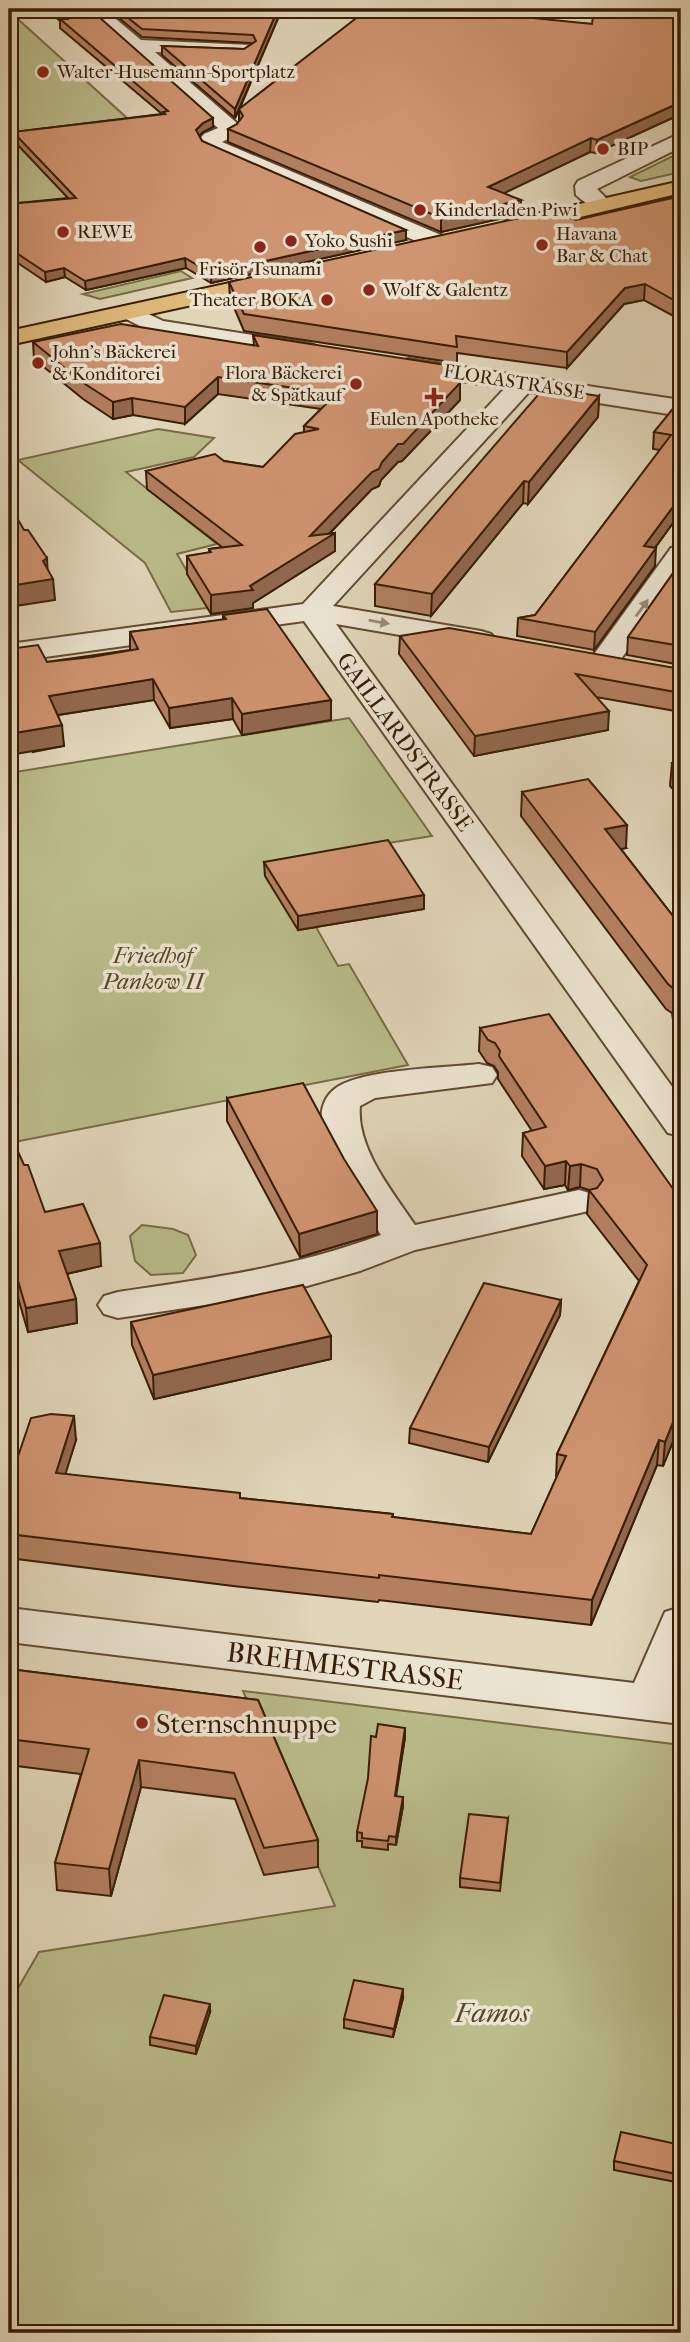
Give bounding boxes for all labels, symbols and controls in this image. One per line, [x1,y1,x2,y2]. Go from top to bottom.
place label: Walter-Husemann-Sportplatz [56,61,295,83]
marker: Walter-Husemann-Sportplatz [35,64,51,80]
place label: BIP [617,138,649,160]
marker: BIP [595,141,611,157]
place label: Kinderladen Piwi [434,199,578,221]
marker: Kinderladen Piwi [412,202,428,218]
place label: REWE [77,221,133,243]
place label: Havana Bar & Chat [556,223,648,267]
marker: REWE [55,224,71,240]
place label: Yoko Sushi [304,230,393,252]
marker: Yoko Sushi [283,233,299,249]
marker: Havana Bar & Chat [534,237,550,253]
marker: Frisör Tsunami [252,239,268,255]
place label: Frisör Tsunami [199,258,322,280]
place label: Wolf & Galentz [382,279,508,301]
marker: Wolf & Galentz [361,282,377,298]
place label: Theater BOKA [189,289,314,311]
marker: Theater BOKA [319,292,335,308]
place label: John's Bäckerei & Konditorei [50,341,177,385]
marker: John's Bäckerei & Konditorei [30,355,46,371]
street label: FLORASTRASSE [442,360,586,404]
place label: Flora Bäckerei & Spätkauf [225,362,346,406]
marker: Flora Bäckerei & Spätkauf [348,376,364,392]
marker: Eulen Apotheke [426,389,442,405]
place label: Eulen Apotheke [369,408,499,430]
one-way arrow [635,599,649,617]
one-way arrow [368,617,390,628]
street label: GAILLARDSTRASSE [331,647,479,837]
park label: Friedhof Pankow II [101,942,206,995]
street label: BREHMESTRASSE [225,1635,465,1697]
place label: Sternschnuppe [156,1707,337,1740]
marker: Sternschnuppe [134,1715,150,1731]
park label: Famos [454,1996,530,2029]

